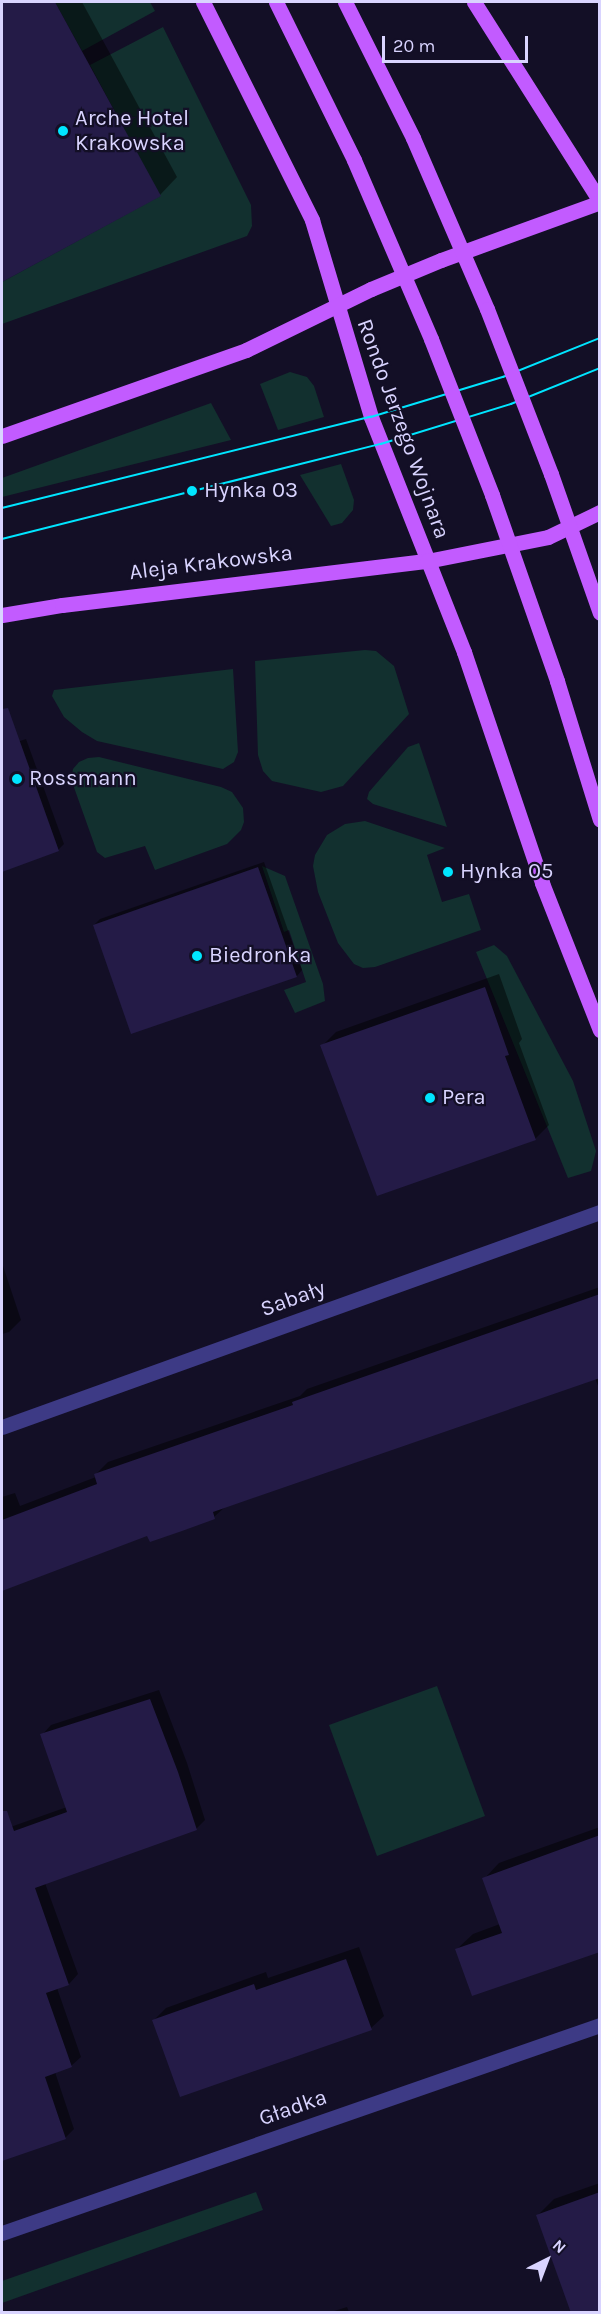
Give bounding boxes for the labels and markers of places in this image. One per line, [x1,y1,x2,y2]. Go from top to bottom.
place label: Arche Hotel Krakowska [75,105,189,156]
marker: Arche Hotel Krakowska [56,124,70,138]
place label: Hynka 03 [204,478,298,504]
marker: Hynka 03 [185,484,199,498]
place label: Rossmann [29,766,137,792]
marker: Rossmann [10,772,24,786]
place label: Hynka 05 [460,859,553,885]
marker: Hynka 05 [441,865,455,879]
place label: Biedronka [209,943,311,969]
marker: Biedronka [190,949,204,963]
place label: Pera [442,1085,486,1111]
marker: Pera [423,1091,437,1105]

